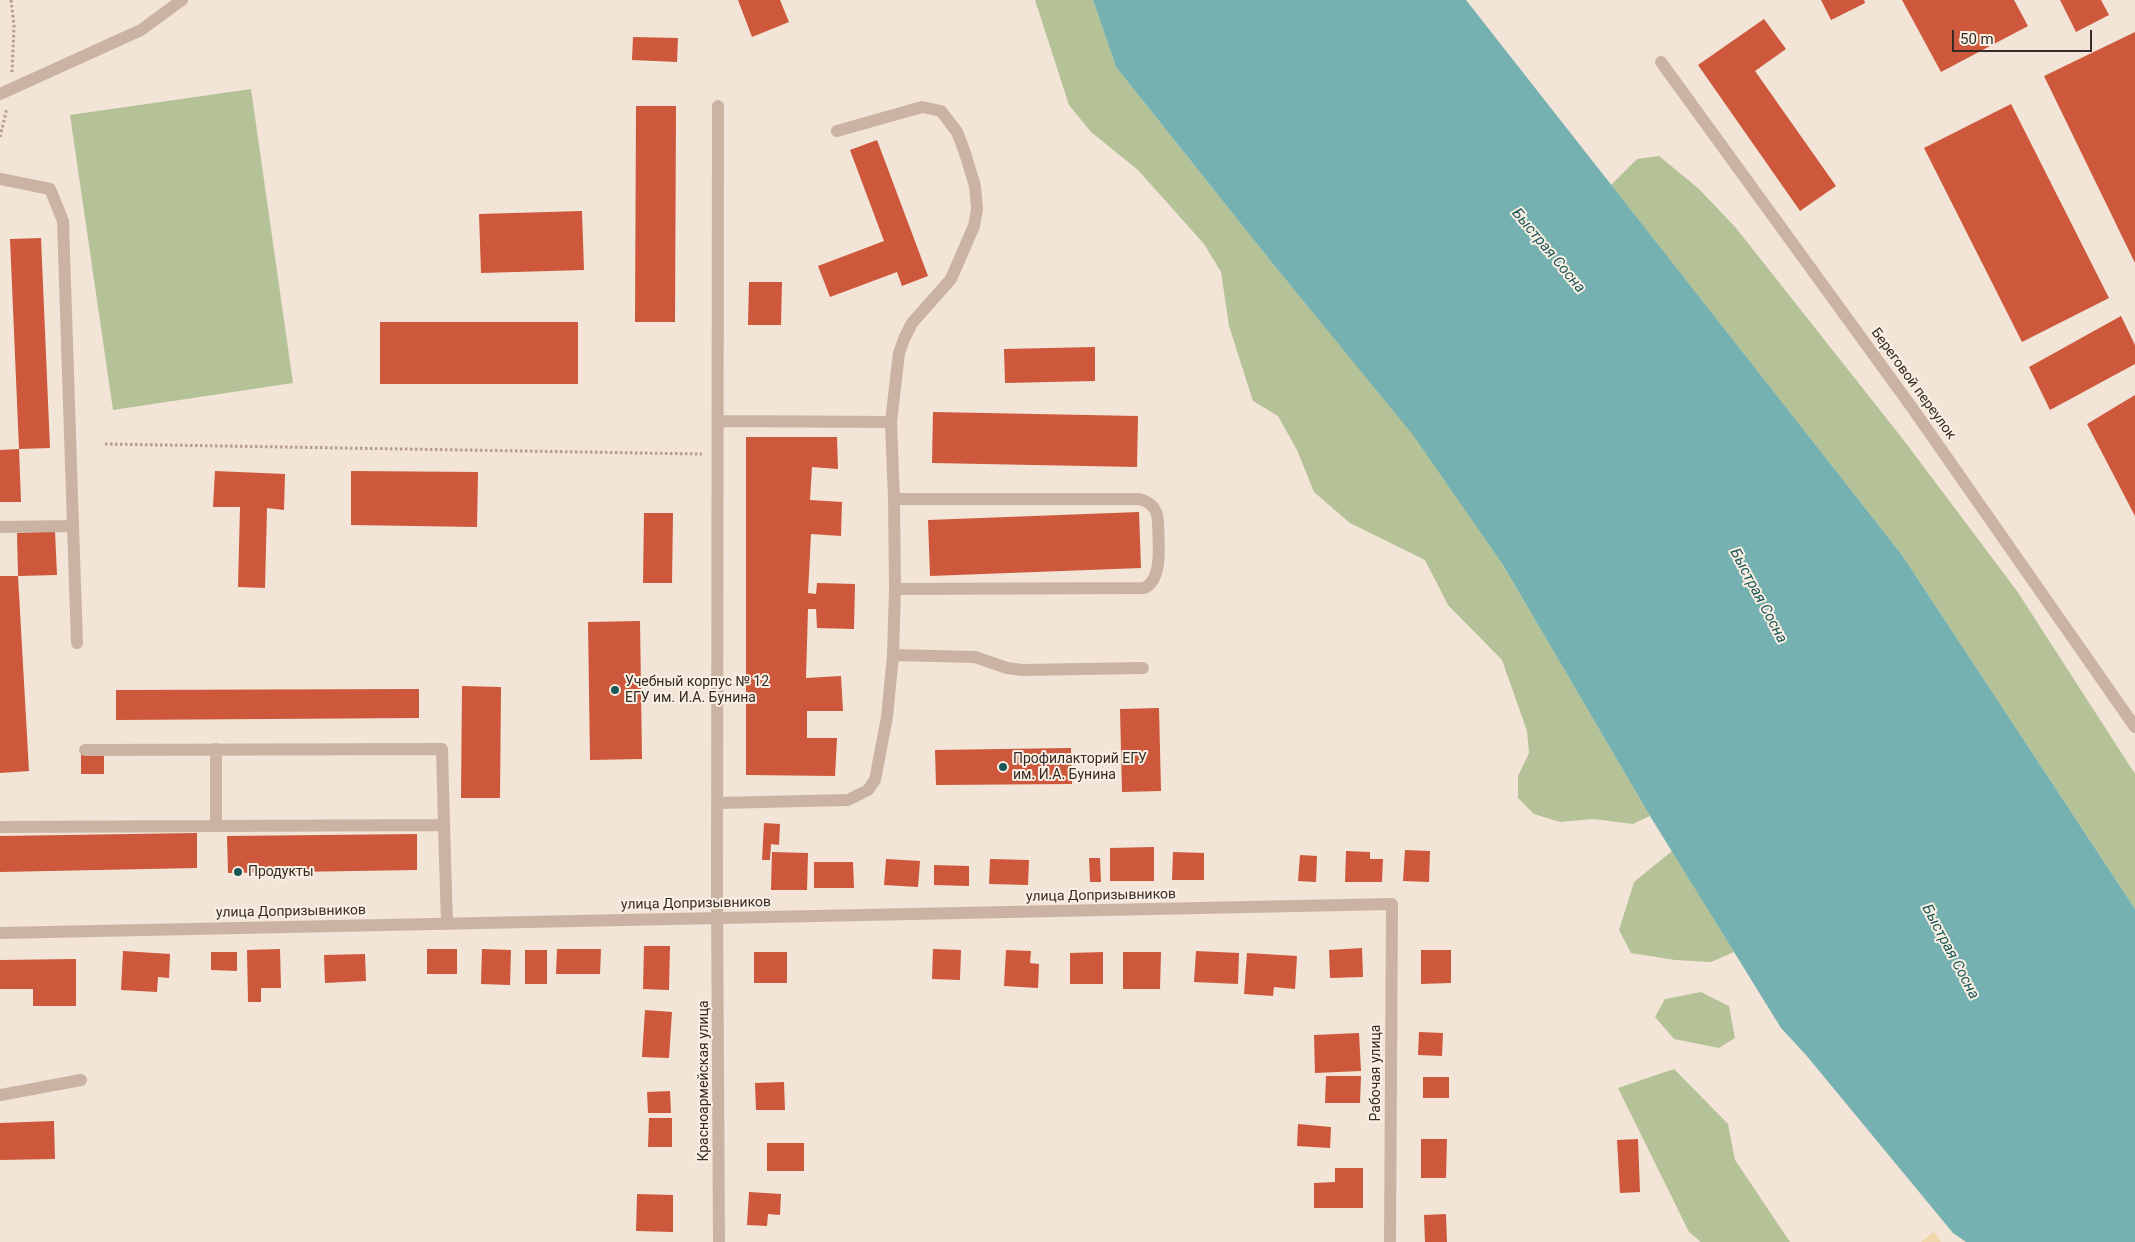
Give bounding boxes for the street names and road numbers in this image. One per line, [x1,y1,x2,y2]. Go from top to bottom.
street label: Береговой переулок [1867,325,1959,443]
street label: улица Допризывников [1026,886,1176,906]
street label: улица Допризывников [621,894,771,914]
street label: улица Допризывников [216,902,366,922]
street label: Красноармейская улица [696,1000,712,1162]
street label: Рабочая улица [1368,1025,1384,1121]

